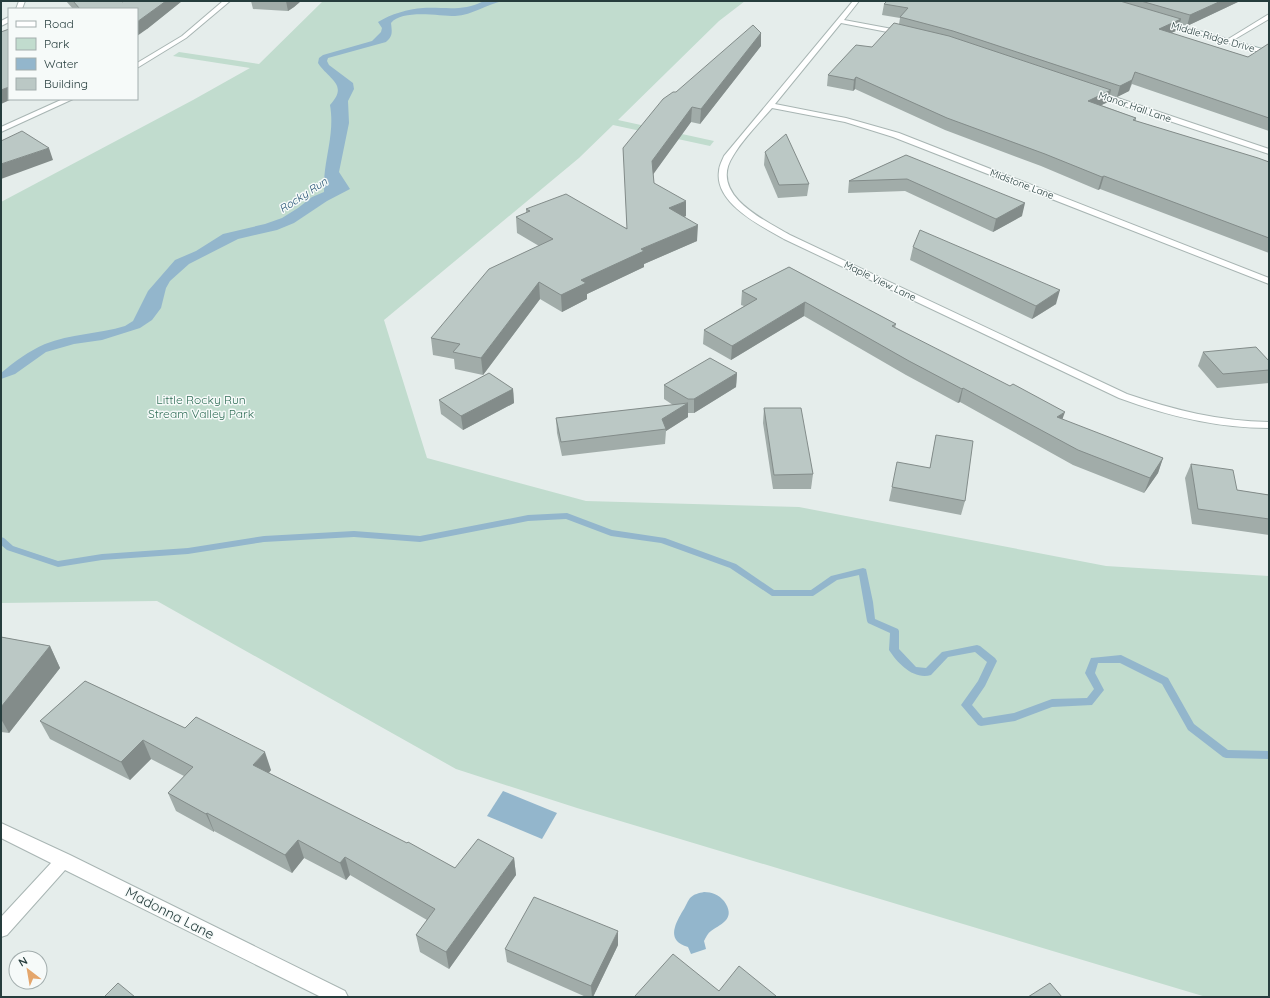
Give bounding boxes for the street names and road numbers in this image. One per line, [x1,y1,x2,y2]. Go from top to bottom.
street label: Middle Ridge Drive [1170,19,1257,55]
street label: Manor Hall Lane [1097,88,1173,126]
street label: Midstone Lane [988,166,1056,202]
street label: Maple View Lane [842,258,918,304]
street label: Madonna Lane [123,883,218,943]

